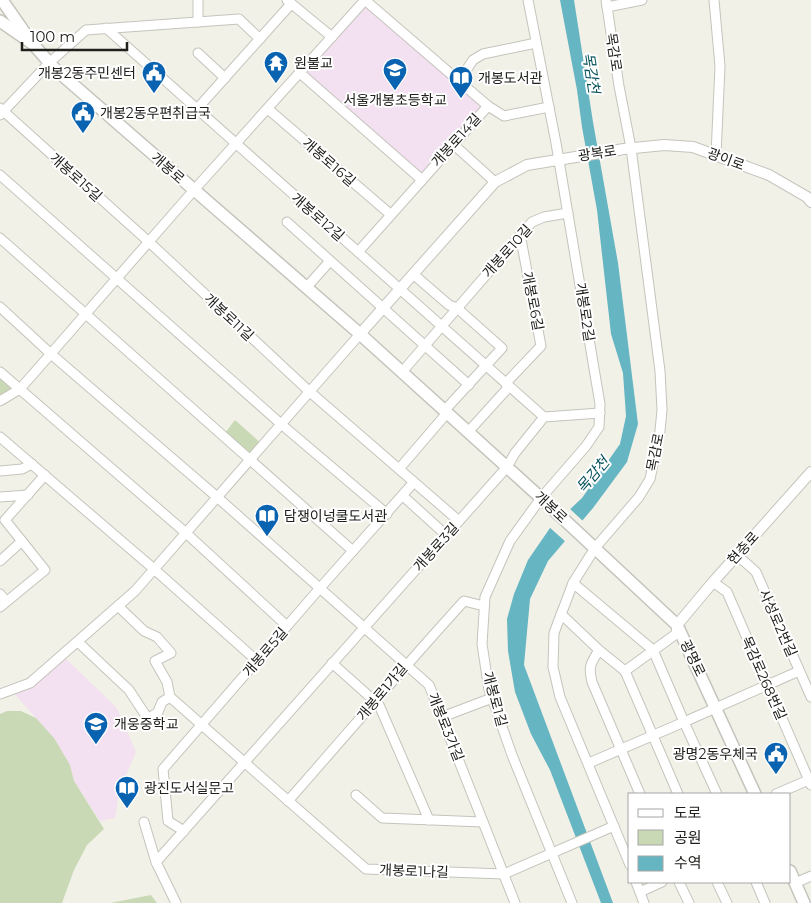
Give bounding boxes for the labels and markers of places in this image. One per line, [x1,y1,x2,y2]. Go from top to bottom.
temple icon: 원불교 [263,50,289,84]
place label: 원불교 [294,54,333,72]
school or university icon: 서울개봉초등학교 [382,57,408,91]
public building icon: 개봉2동주민센터 [141,60,167,94]
place label: 개봉2동주민센터 [38,64,136,82]
library icon: 개봉도서관 [448,65,474,99]
place label: 개봉도서관 [478,69,543,87]
place label: 서울개봉초등학교 [343,91,447,109]
public building icon: 개봉2동우편취급국 [70,100,96,134]
place label: 개봉2동우편취급국 [100,104,211,122]
library icon: 담쟁이넝쿨도서관 [254,503,280,537]
place label: 담쟁이넝쿨도서관 [284,507,387,525]
school or university icon: 개웅중학교 [83,711,109,745]
place label: 개웅중학교 [114,715,179,733]
public building icon: 광명2동우체국 [763,741,789,775]
place label: 광명2동우체국 [673,745,758,763]
library icon: 광진도서실문고 [114,775,140,809]
place label: 광진도서실문고 [144,779,234,797]

